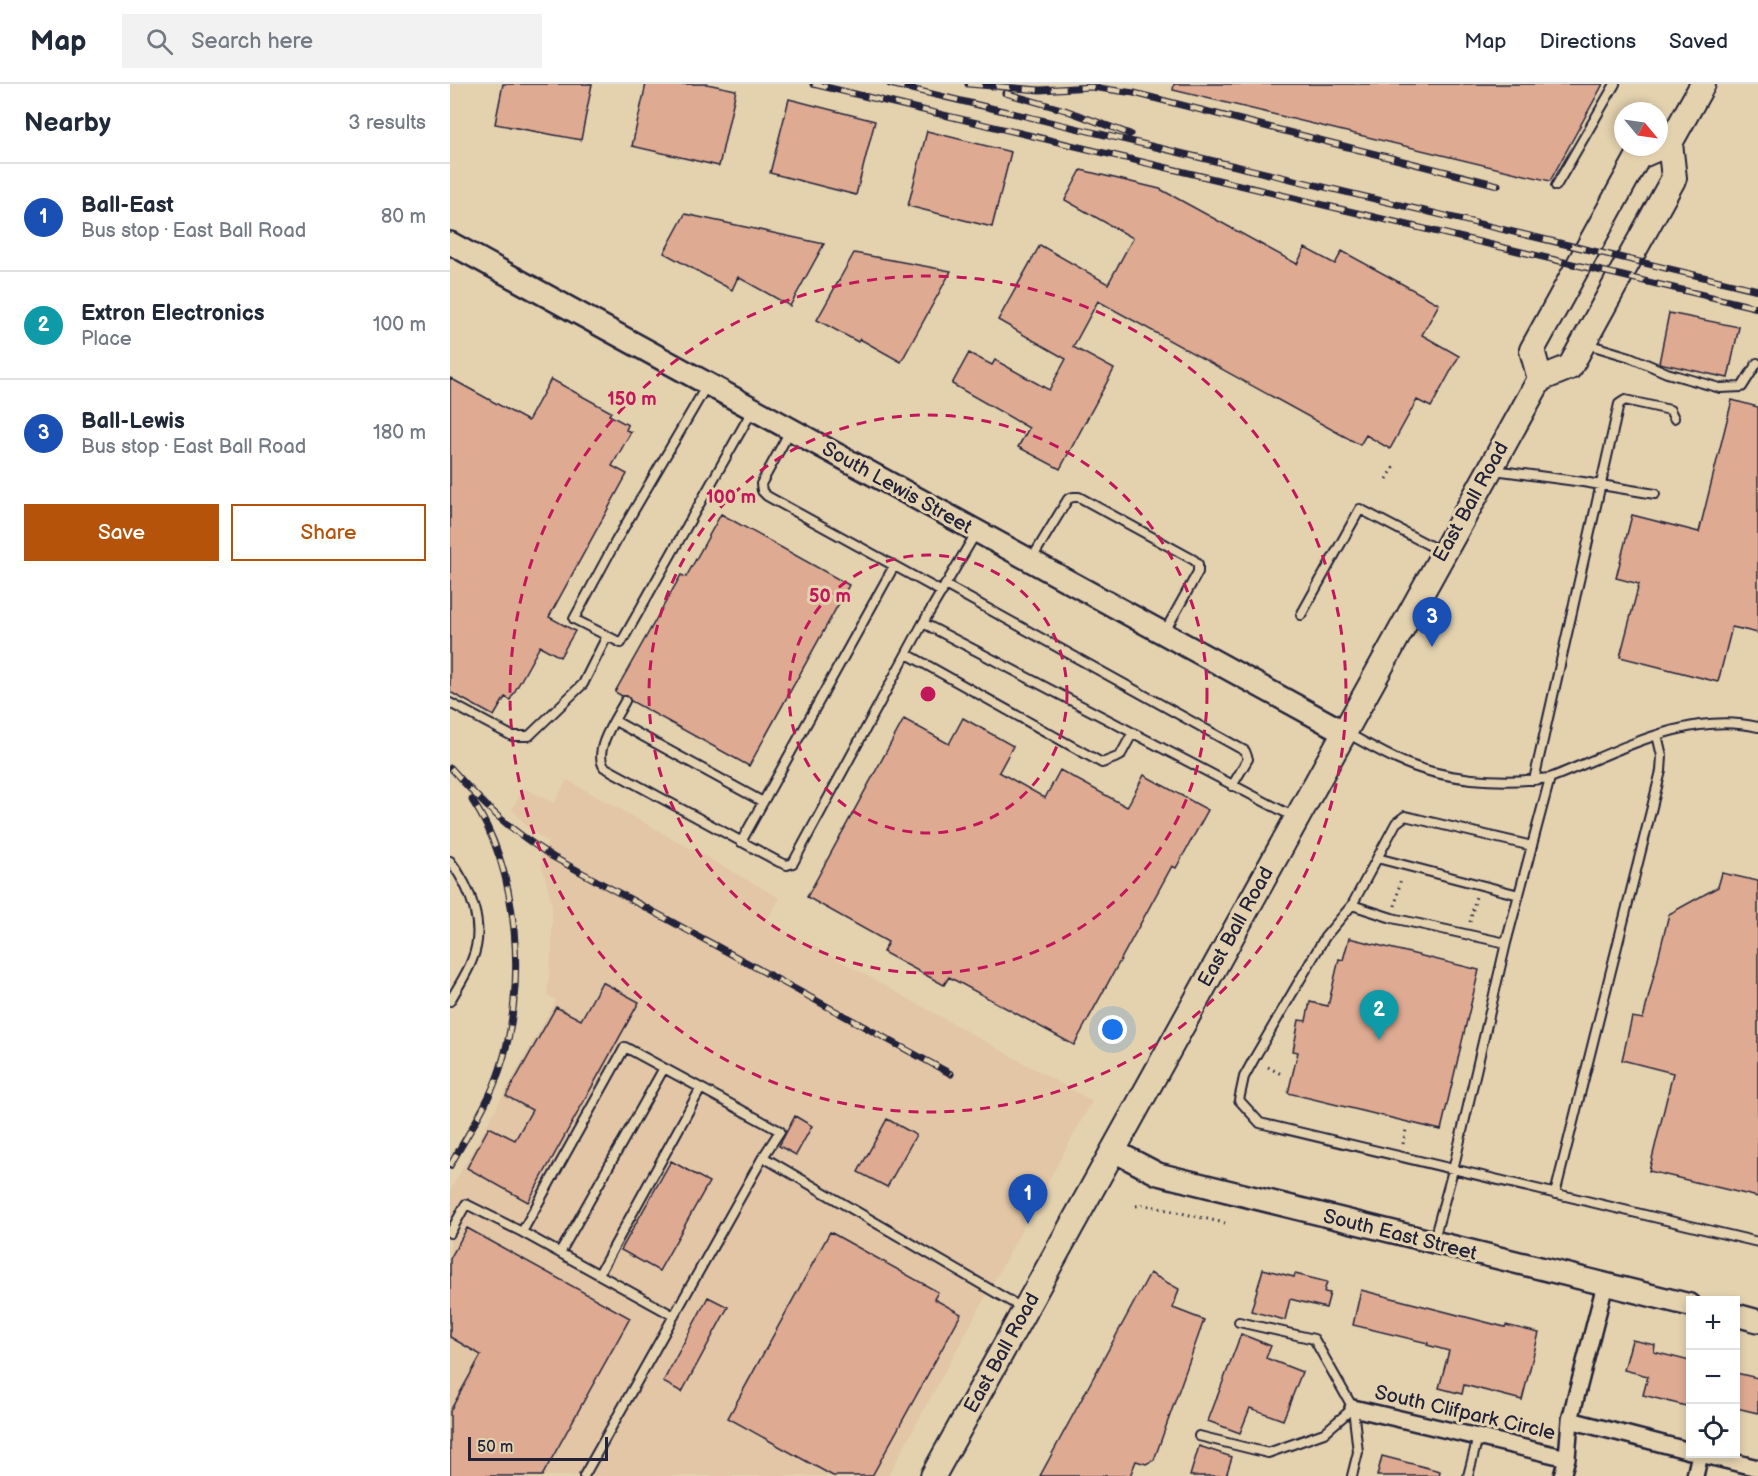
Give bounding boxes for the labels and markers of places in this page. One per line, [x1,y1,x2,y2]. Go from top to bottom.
pin: 3 [1412,598,1452,647]
centre of rings [918,684,938,704]
pin: 2 [1360,990,1398,1040]
pin: 1 [1008,1174,1048,1224]

